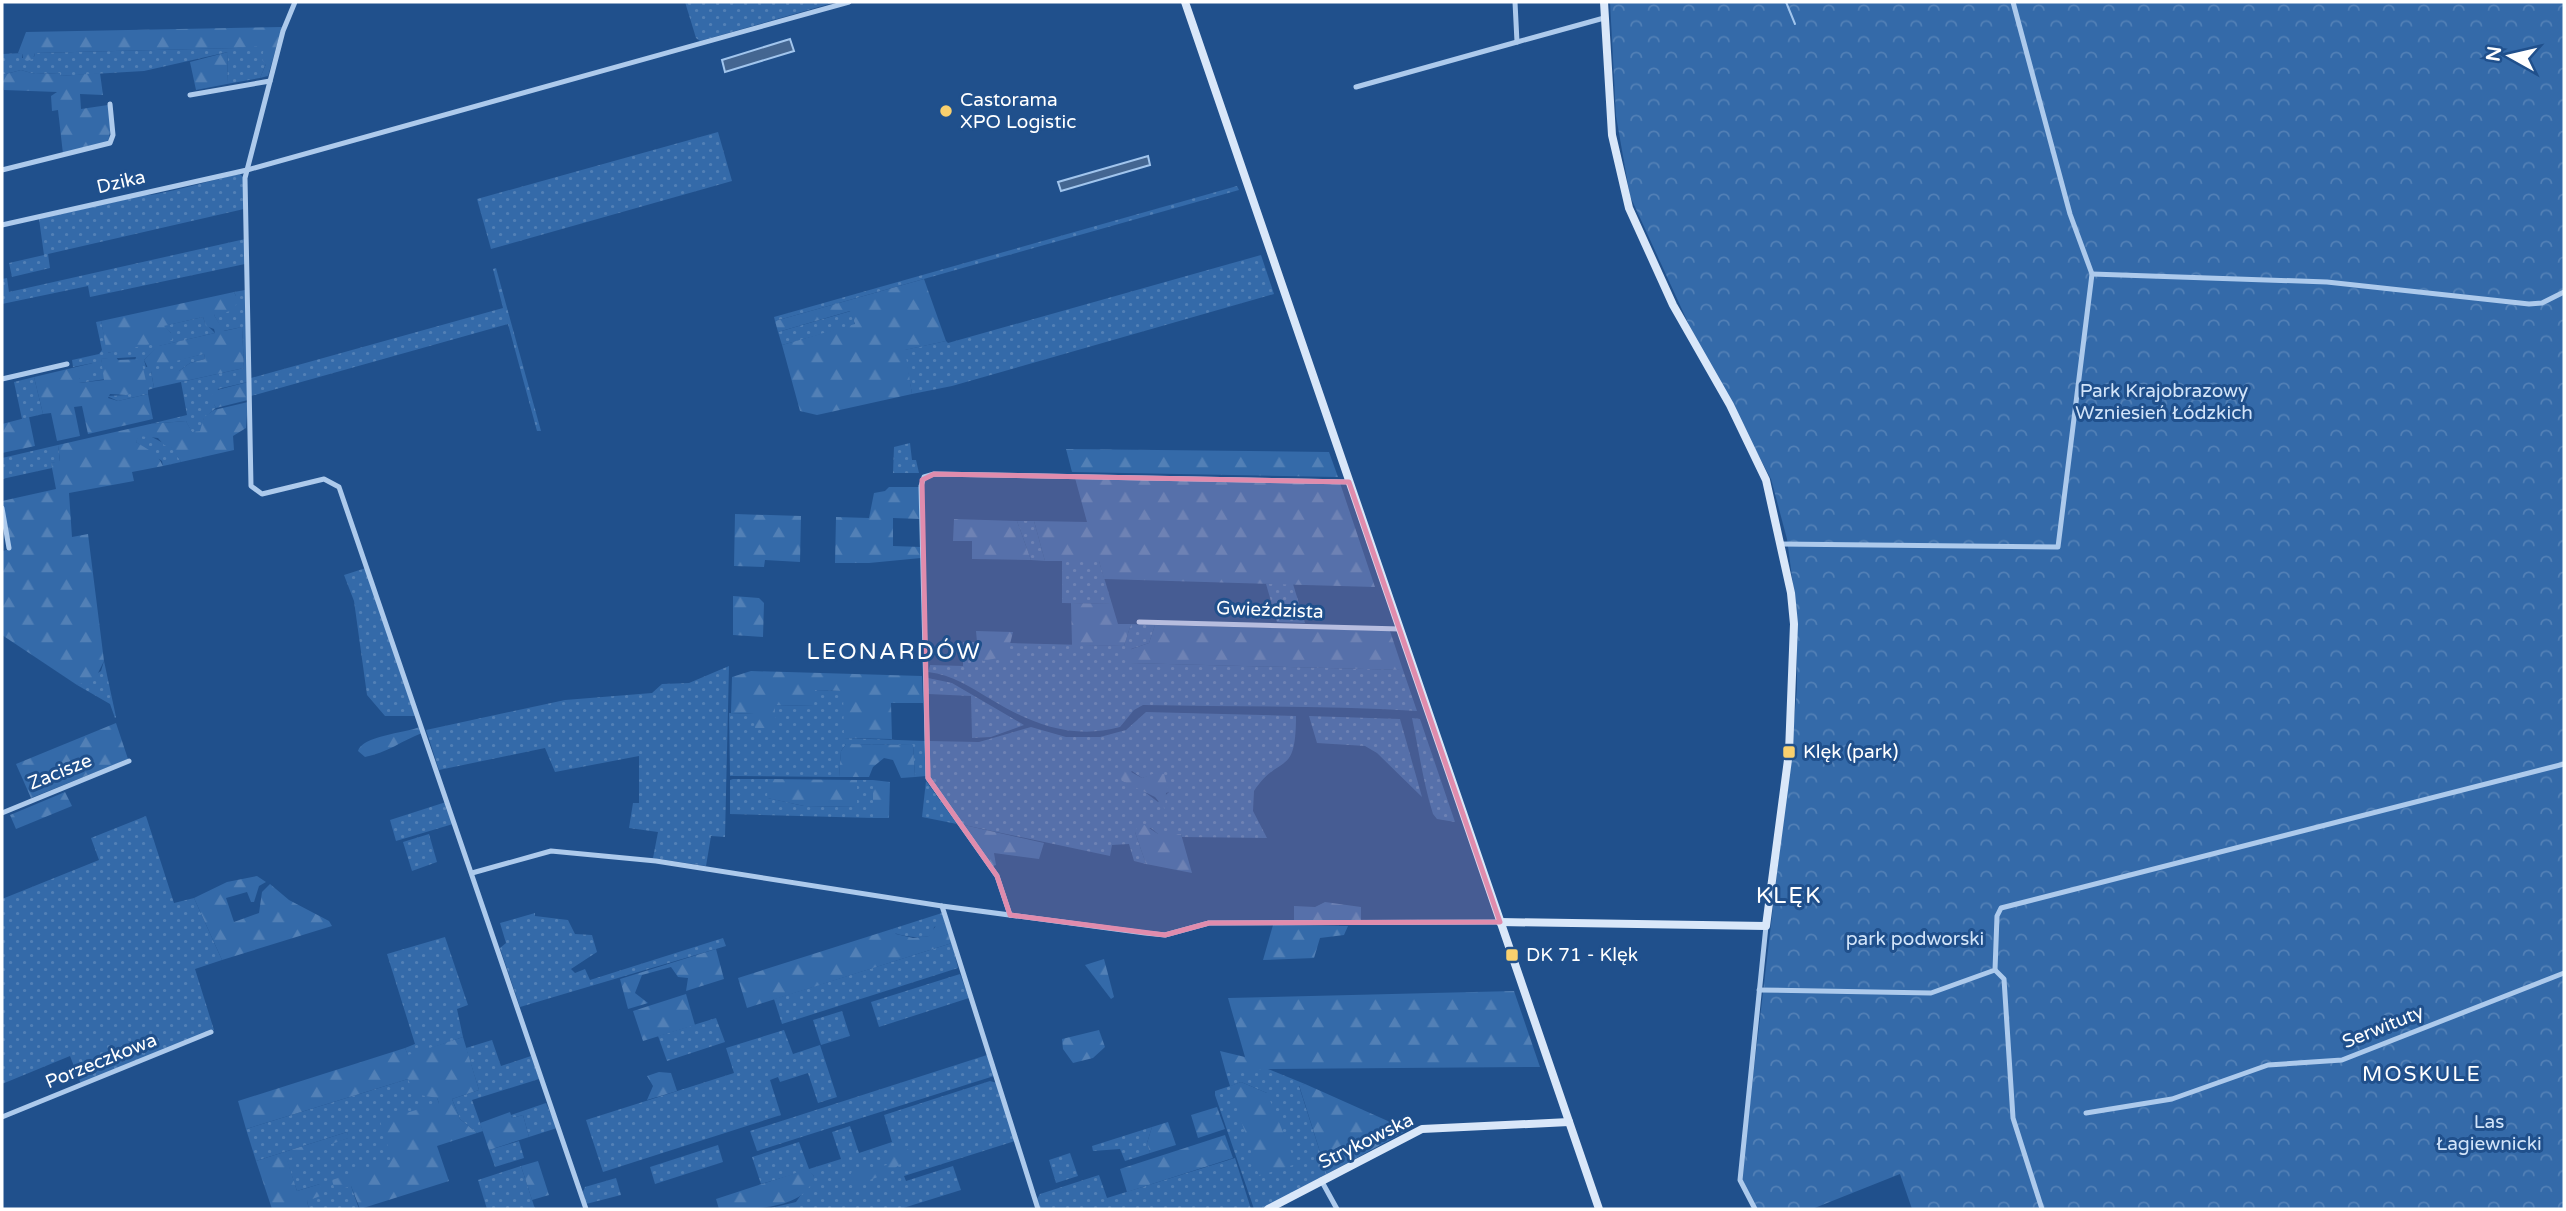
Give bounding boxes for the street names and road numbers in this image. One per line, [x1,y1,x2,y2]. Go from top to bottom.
street label: Dzika [95,166,147,198]
street label: Gwieździsta [1216,597,1324,623]
street label: Zacisze [25,749,95,795]
street label: Serwituty [2339,1001,2427,1053]
street label: Porzeczkowa [42,1029,160,1093]
street label: Strykowska [1315,1109,1417,1173]

